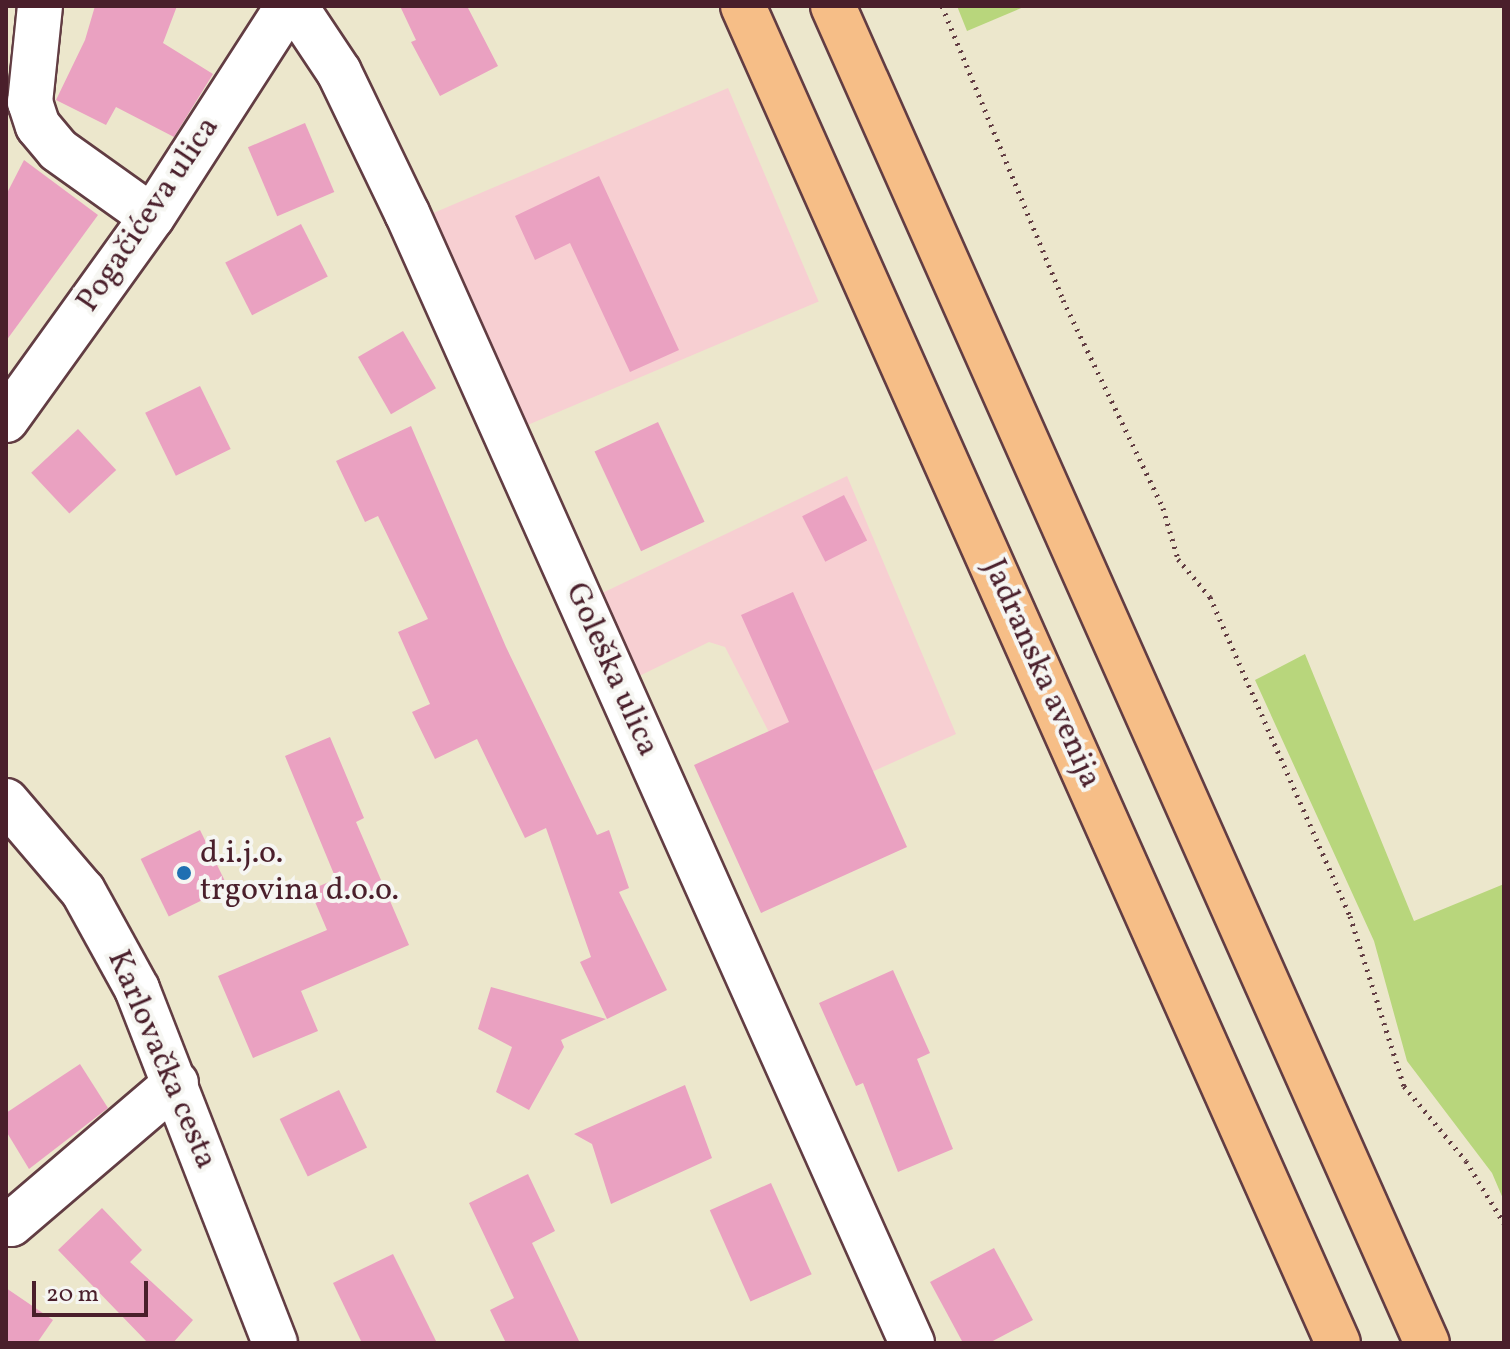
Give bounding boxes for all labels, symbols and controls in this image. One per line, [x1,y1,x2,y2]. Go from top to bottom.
street label: Pogačićeva ulica [70,110,228,320]
street label: Jadranska avenija [973,554,1109,794]
street label: Goleška ulica [556,577,666,763]
place label: d.i.j.o. trgovina d.o.o. [200,836,399,911]
marker: d.i.j.o. trgovina d.o.o. [175,864,193,882]
street label: Karlovačka cesta [98,945,224,1175]
scale bar [36,1265,152,1315]
text: 20 m [46,1278,99,1312]

